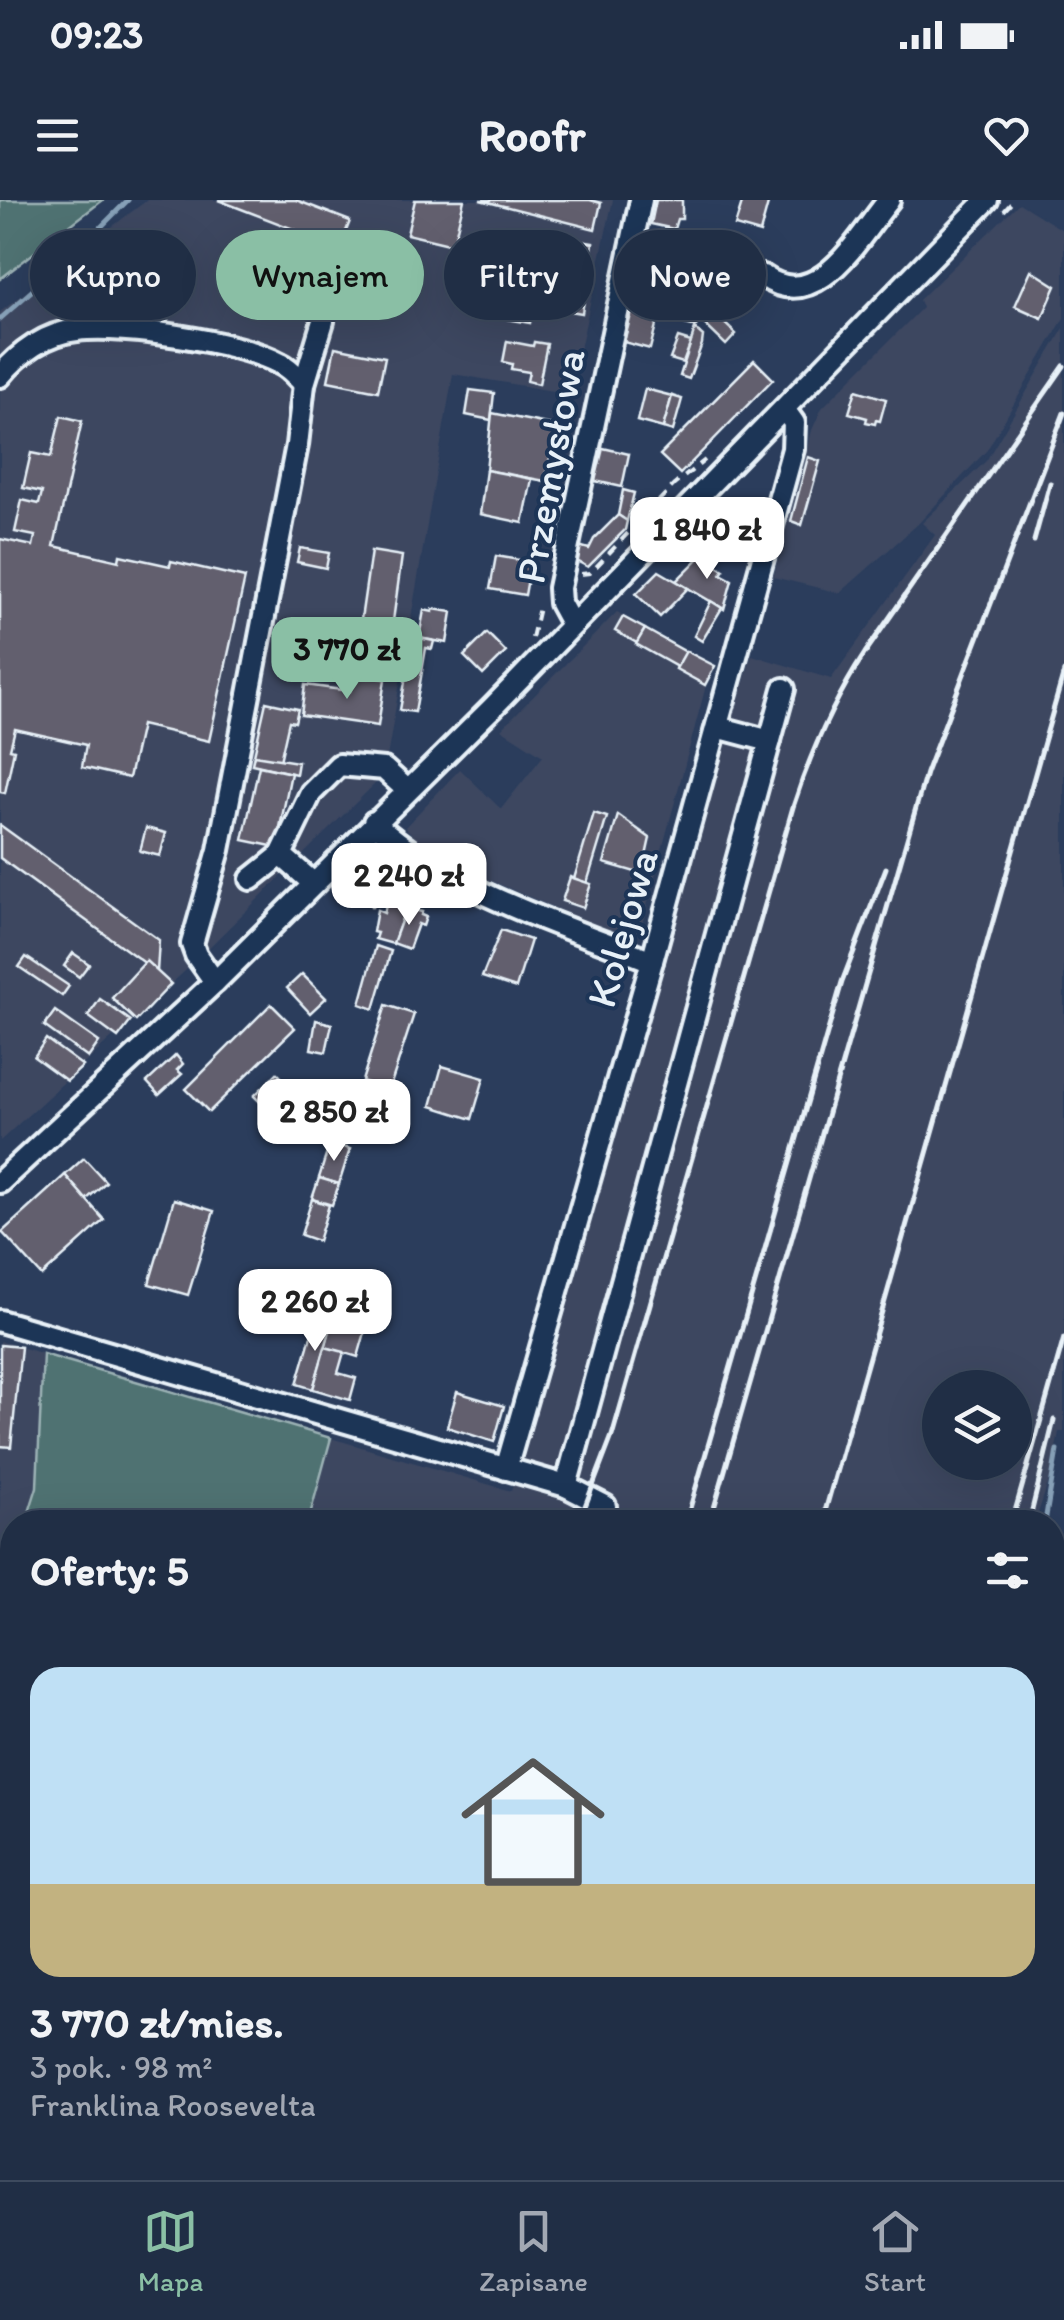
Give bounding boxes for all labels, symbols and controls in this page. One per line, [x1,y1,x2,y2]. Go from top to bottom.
text: 09:23 [50,12,143,58]
icon: menu [30,108,85,163]
text: Roofr [479,108,585,162]
icon: heart [979,108,1034,163]
chip: Kupno [30,230,196,320]
chip: Wynajem [216,230,424,320]
chip: Filtry [444,230,594,320]
chip: Nowe [614,230,766,320]
street label: Przemysłowa [504,345,596,587]
pin: 1 840 zł [604,497,810,582]
text: 1 840 zł [652,510,762,548]
pin: 3 770 zł [244,617,450,702]
text: 3 770 zł [293,630,401,668]
pin: 2 240 zł [306,843,512,928]
street label: Kolejowa [575,843,669,1013]
text: 2 240 zł [353,856,465,894]
pin: 2 850 zł [231,1079,437,1164]
text: 2 850 zł [279,1092,389,1130]
pin: 2 260 zł [212,1269,418,1354]
text: 2 260 zł [261,1282,369,1320]
map controls [922,1370,1032,1480]
button: layers [922,1370,1032,1480]
icon: filters [980,1543,1035,1598]
text: Oferty: 5 [30,1545,189,1596]
icon: home [443,1732,623,1912]
text: 3 770 zł/mies. [30,1997,284,2048]
text: 3 pok. · 98 m² [30,2048,213,2086]
text: Franklina Roosevelta [30,2086,316,2124]
tab: Mapa [138,2204,203,2298]
tab: Zapisane [479,2204,588,2298]
tab: Start [864,2204,926,2298]

